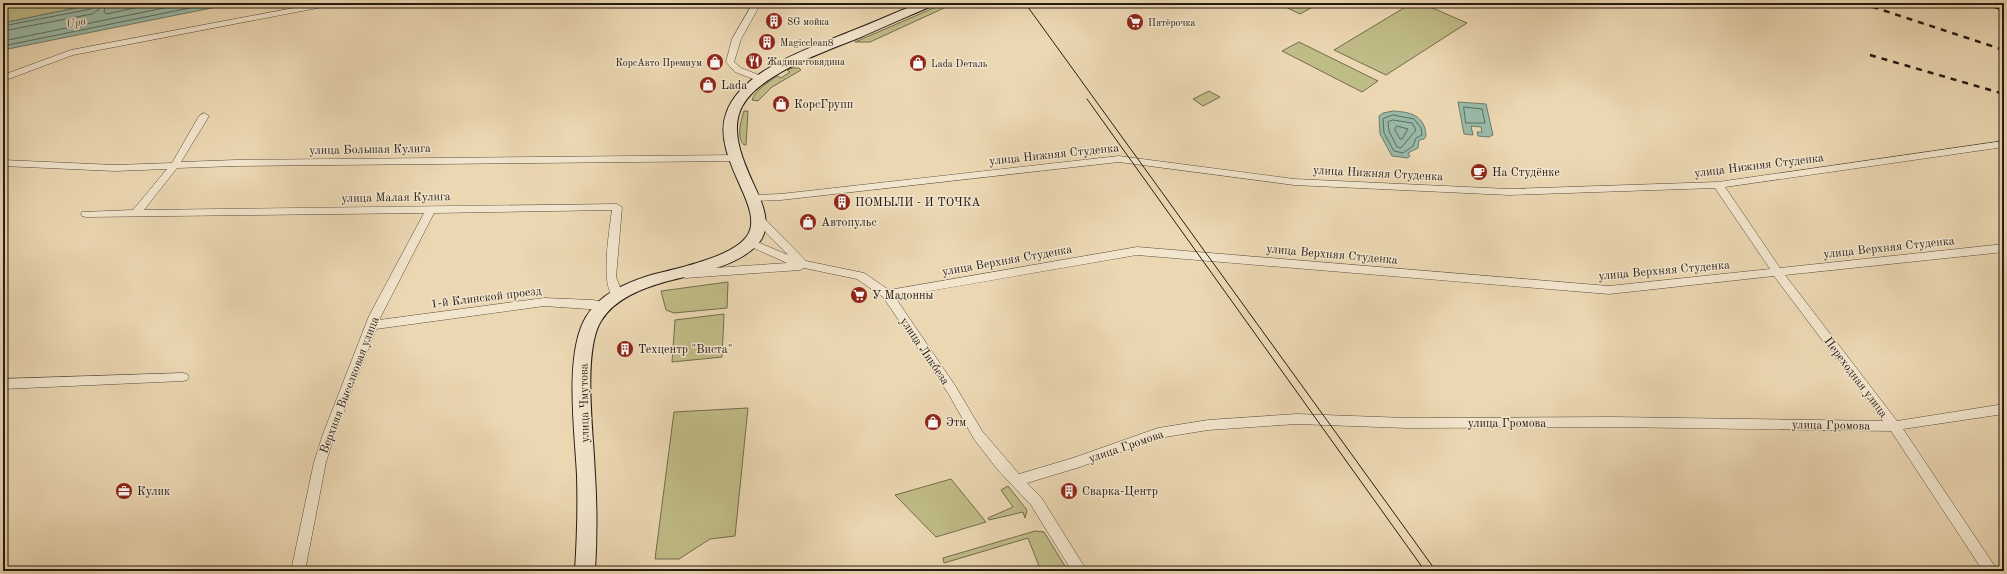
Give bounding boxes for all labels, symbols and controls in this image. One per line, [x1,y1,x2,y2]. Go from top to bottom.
building icon: SG мойка [764,11,784,31]
supermarket icon: Пятёрочка [1125,12,1145,32]
water label: Upa [65,16,87,31]
place label: SG мойка [787,17,829,27]
place label: Пятёрочка [1148,18,1196,28]
building icon: Magicclean8 [757,32,777,52]
place label: Magicclean8 [780,38,834,48]
restaurant icon: Жадина говядина [744,51,764,71]
shop icon: КорсАвто Премиум [705,52,725,72]
shop icon: Lada Dеталь [908,53,928,73]
place label: Жадина говядина [767,57,845,67]
place label: КорсАвто Премиум [615,58,702,68]
place label: Lada Dеталь [931,59,988,69]
shop icon: Lada [698,75,718,95]
place label: Lada [721,80,747,92]
shop icon: КорсГрупп [771,94,791,114]
place label: КорсГрупп [794,99,854,111]
street label: улица Нижняя Cтуденкa [989,142,1120,168]
street label: улица Большая Кулига [309,143,431,157]
street label: улица Нижняя Cтуденкa [1694,152,1825,180]
cafe icon: На Студёнке [1469,162,1489,182]
street label: улица Нижняя Cтуденкa [1312,165,1443,183]
place label: На Студёнке [1492,167,1560,179]
street label: улица Малая Кулига [341,191,451,205]
building icon: ПОМЫЛИ - И ТОЧКА [832,192,852,212]
place label: ПОМЫЛИ - И ТОЧКА [855,197,980,209]
shop icon: Автопульс [798,212,818,232]
place label: Автопульс [821,217,877,229]
street label: улица Верхняя Cтуденка [1823,235,1955,261]
street label: улица Верхняя Студенка [1266,243,1398,267]
street label: улица Верхняя Студенка [941,244,1073,278]
street label: улица Верхняя Студенка [1598,259,1730,283]
street label: 1-й Клинской проезд [430,285,542,311]
supermarket icon: У Мадонны [849,285,869,305]
place label: У Мадонны [872,290,934,302]
street label: Верхняя Выселковая улица [318,315,382,455]
street label: улица Ликбеза [897,316,951,388]
street label: Переходная улица [1821,335,1889,420]
building icon: Техцентр "Виста" [615,339,635,359]
place label: Техцентр "Виста" [638,344,732,356]
street label: улица Чмутова [578,363,592,443]
shop icon: Этм [923,412,943,432]
place label: Этм [946,417,966,429]
street label: улица Громова [1468,418,1546,430]
street label: улица Громова [1792,419,1870,433]
street label: улица Громова [1087,428,1165,465]
office icon: Кулик [114,481,134,501]
building icon: Сварка-Центр [1059,481,1079,501]
place label: Кулик [137,486,170,498]
place label: Сварка-Центр [1082,486,1158,498]

